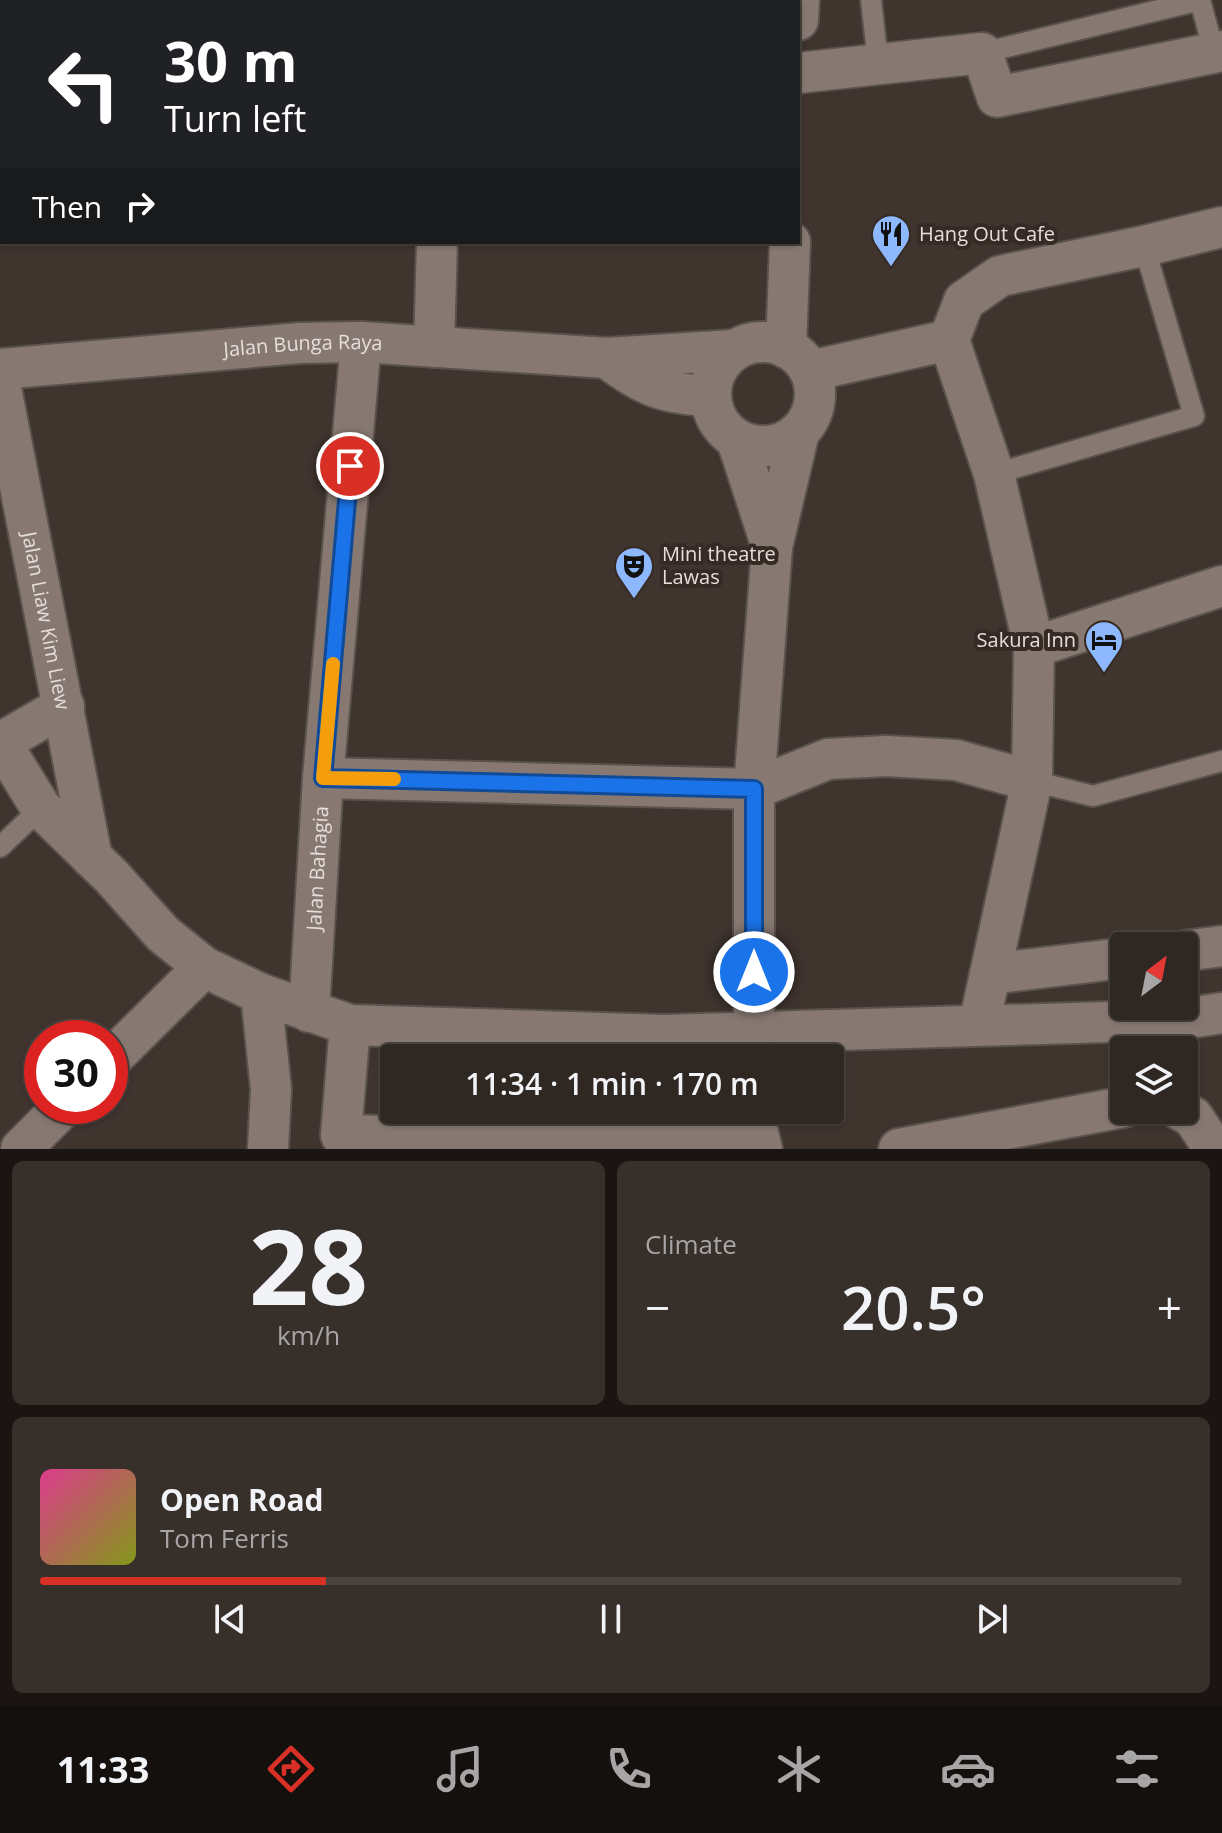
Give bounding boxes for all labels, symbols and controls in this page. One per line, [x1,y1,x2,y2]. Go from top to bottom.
text: 30 m [164,22,298,98]
icon: left [32,32,136,136]
text: Turn left [164,94,306,143]
icon: right [118,184,162,228]
text: Then [32,186,102,227]
restaurant icon: Hang Out Cafe [870,213,912,268]
place label: Hang Out Cafe [919,220,1055,247]
street label: Jalan Bunga Raya [220,328,383,363]
pin [316,432,384,500]
icon: arrive [328,444,372,488]
street label: Jalan Liaw Kim Liew [16,527,77,712]
place label: Mini theatre Lawas [662,540,776,590]
theatre icon: Mini theatre Lawas [613,545,655,600]
hotel icon: Sakura Inn [1083,619,1125,674]
place label: Sakura Inn [977,626,1076,653]
street label: Jalan Bahagia [300,805,334,933]
position arrow [712,930,796,1014]
north arrow [1110,932,1198,1020]
map controls [1110,932,1198,1124]
speed limit sign: 30 [24,1020,128,1124]
button: layers [1110,1036,1198,1124]
text: 11:34 · 1 min · 170 m [465,1063,759,1104]
text: 28 [249,1194,368,1335]
text: Climate [645,1226,737,1262]
text: 20.5° [841,1266,986,1348]
text: − [645,1277,670,1337]
text: + [1157,1277,1182,1337]
text: km/h [277,1317,340,1353]
text: Open Road [160,1479,324,1520]
text: Tom Ferris [160,1520,289,1556]
icon: previous [208,1597,252,1641]
icon: pause [589,1597,633,1641]
icon: next [970,1597,1014,1641]
icon: directions [263,1741,319,1797]
icon: music [432,1741,488,1797]
icon: phone [601,1741,657,1797]
icon: climate [771,1741,827,1797]
icon: car [940,1741,996,1797]
icon: filters [1109,1741,1165,1797]
text: 11:33 [57,1745,149,1794]

